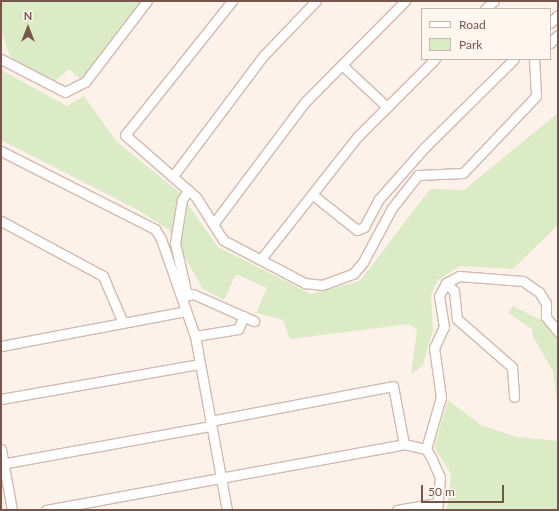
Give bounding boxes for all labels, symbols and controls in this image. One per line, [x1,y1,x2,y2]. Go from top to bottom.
north arrow [8,8,48,48]
legend [421,8,551,60]
text: N [24,9,32,22]
text: Road [459,17,486,32]
text: Park [459,37,482,52]
scale bar [423,477,506,503]
text: 50 m [428,484,455,499]

